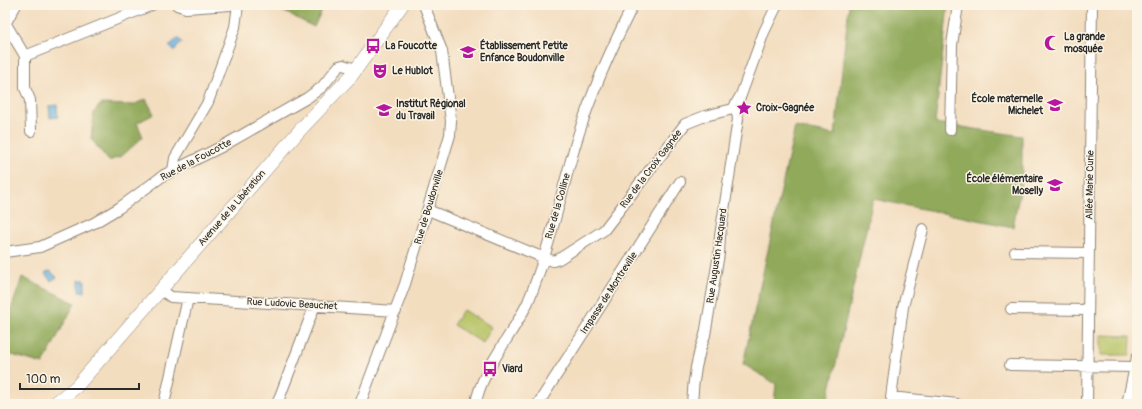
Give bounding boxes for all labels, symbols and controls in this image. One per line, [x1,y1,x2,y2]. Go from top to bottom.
place label: La grande mosquée [1064,31,1106,55]
mosque icon: La grande mosquée [1043,34,1061,52]
bus stop icon: La Foucotte [364,37,382,55]
place label: Établissement Petite Enfance Boudonville [480,38,569,64]
place label: La Foucotte [385,40,438,52]
school or university icon: Établissement Petite Enfance Boudonville [459,43,477,61]
theatre icon: Le Hublot [371,62,389,80]
place label: Le Hublot [392,65,434,77]
place label: École maternelle Michelet [971,91,1044,117]
school or university icon: École maternelle Michelet [1046,96,1064,114]
place label: Institut Régional du Travail [396,98,466,122]
place icon: Croix-Gagnée [735,99,753,117]
school or university icon: Institut Régional du Travail [375,101,393,119]
place label: Croix-Gagnée [756,102,815,114]
street label: Rue de la Croix Gagnée [618,127,685,211]
street label: Rue de la Foucotte [158,136,234,184]
street label: Allée Marie Curie [1083,150,1097,220]
street label: Avenue de la Libération [196,167,268,248]
street label: Rue de Boudonville [412,168,446,246]
place label: École élémentaire Moselly [967,171,1044,197]
street label: Rue de la Colline [543,172,573,240]
school or university icon: École élémentaire Moselly [1046,176,1064,194]
street label: Rue Augustin Hacquard [704,208,730,304]
street label: Impasse de Montreville [578,250,640,336]
street label: Rue Ludovic Beauchet [246,296,339,312]
bus stop icon: Viard [481,360,499,378]
place label: Viard [502,363,523,375]
scale bar [20,365,139,391]
text: 100 m [26,372,61,387]

